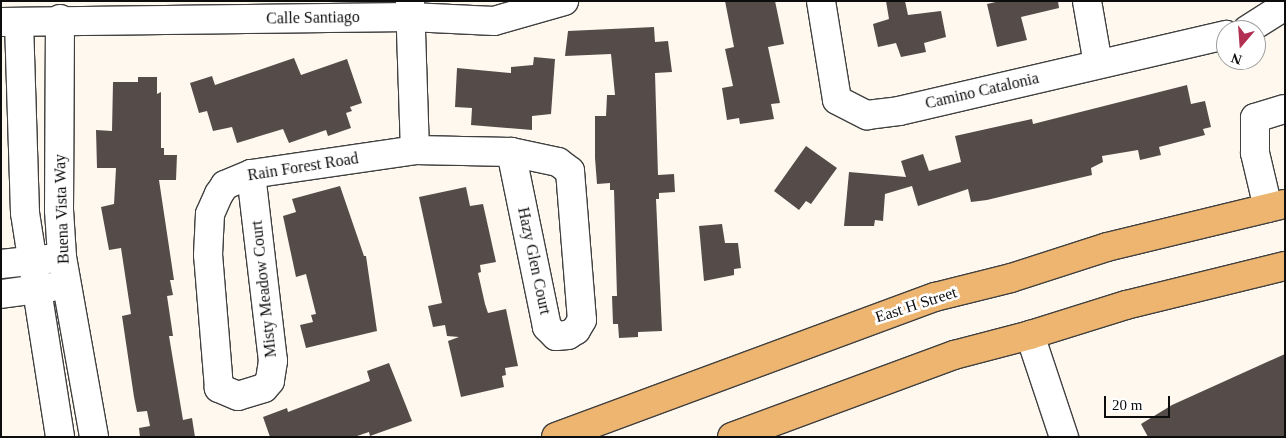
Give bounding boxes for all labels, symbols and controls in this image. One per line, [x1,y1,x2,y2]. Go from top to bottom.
street label: Calle Santiago [266,8,360,28]
north arrow [1216,20,1266,70]
text: N [1229,50,1244,67]
street label: Camino Catalonia [923,69,1041,113]
street label: Rain Forest Road [246,149,360,185]
street label: Buena Vista Way [50,153,74,265]
street label: Hazy Glen Court [513,206,555,316]
street label: Misty Meadow Court [247,219,281,359]
street label: East H Street [873,283,959,327]
scale bar [1106,386,1172,418]
text: 20 m [1112,397,1142,413]

